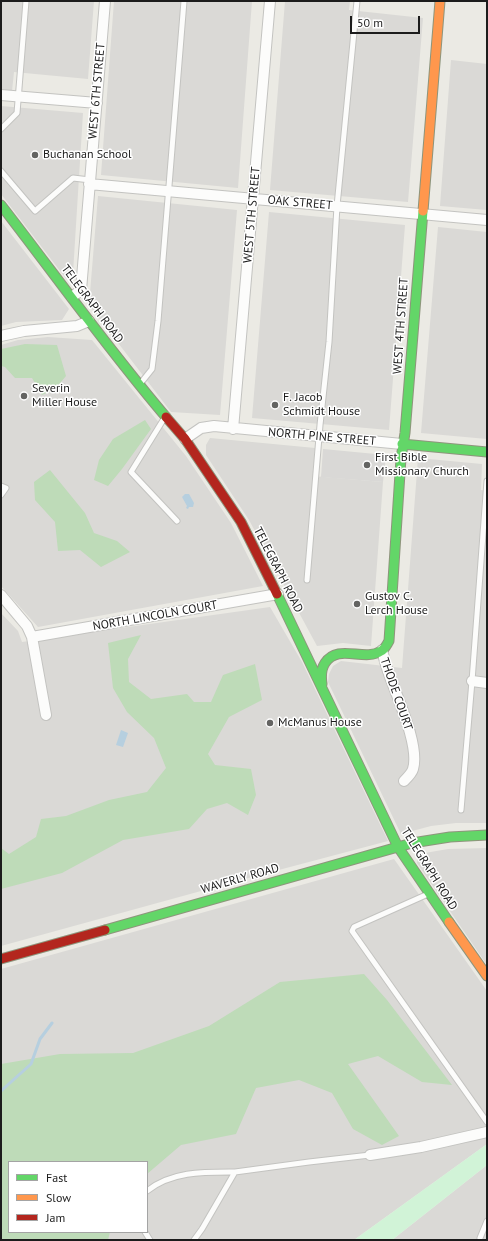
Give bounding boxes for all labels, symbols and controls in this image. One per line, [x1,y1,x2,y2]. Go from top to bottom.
scale bar [352,8,422,34]
text: 50 m [357,15,383,30]
street label: WEST 6TH STREET [86,42,108,140]
place label: Buchanan School [43,148,131,162]
marker: Buchanan School [30,150,40,160]
street label: WEST 5TH STREET [241,166,263,264]
street label: OAK STREET [267,193,333,213]
street label: TELEGRAPH ROAD [58,262,126,346]
street label: WEST 4TH STREET [390,277,412,375]
place label: Severin Miller House [32,382,97,410]
marker: Severin Miller House [19,391,29,401]
place label: F. Jacob Schmidt House [283,391,360,419]
marker: F. Jacob Schmidt House [270,400,280,410]
street label: NORTH PINE STREET [267,425,377,449]
place label: First Bible Missionary Church [375,451,469,479]
marker: First Bible Missionary Church [362,460,372,470]
street label: TELEGRAPH ROAD [250,525,306,615]
place label: Gustov C. Lerch House [365,590,428,618]
street label: NORTH LINCOLN COURT [92,598,218,634]
marker: Gustov C. Lerch House [352,599,362,609]
street label: THODE COURT [377,656,415,732]
place label: McManus House [278,716,362,730]
marker: McManus House [265,718,275,728]
street label: TELEGRAPH ROAD [398,825,460,913]
street label: WAVERLY ROAD [199,861,281,897]
legend [8,1161,148,1233]
text: Fast [46,1170,67,1185]
text: Slow [46,1190,71,1205]
text: Jam [46,1210,65,1225]

